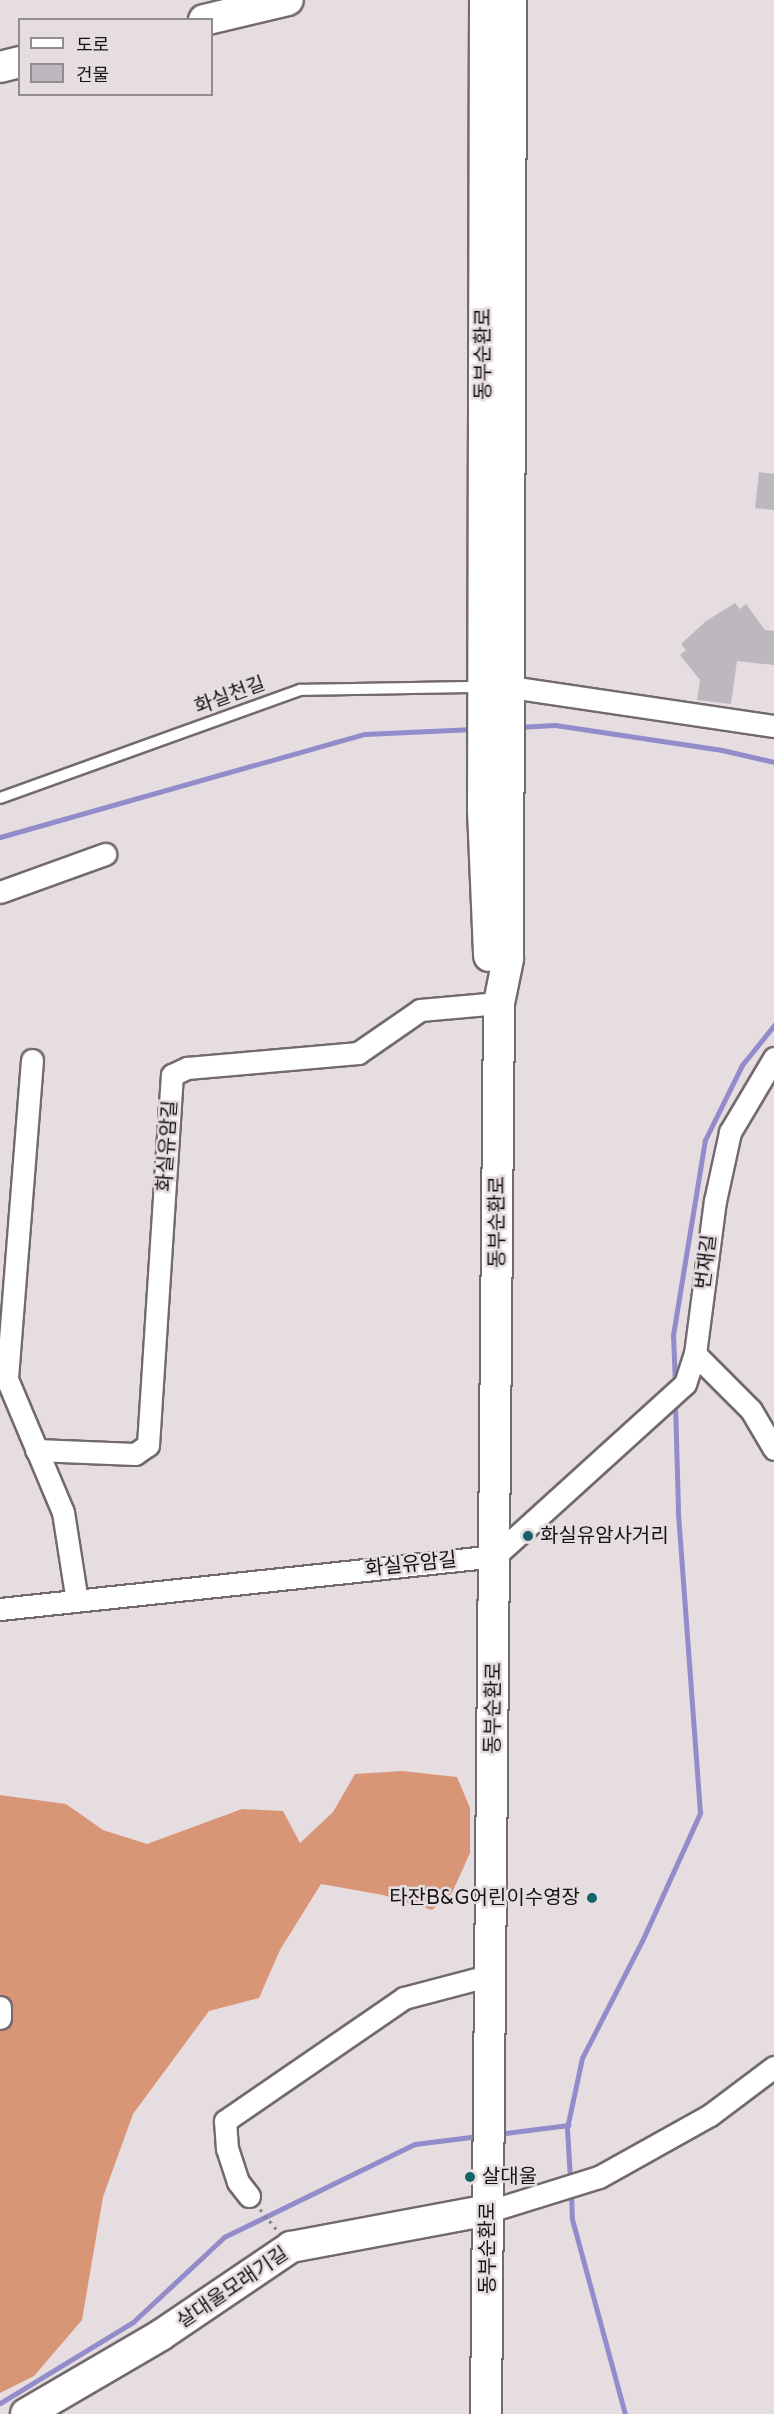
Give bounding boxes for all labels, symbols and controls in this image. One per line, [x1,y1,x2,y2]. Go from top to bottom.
legend [18,18,213,96]
text: 도로 [76,34,109,56]
text: 건물 [76,64,109,86]
street label: 동부순환로 [472,308,496,400]
street label: 화실천길 [191,672,269,720]
street label: 화실유암길 [153,1099,183,1193]
street label: 동부순환로 [486,1176,510,1268]
street label: 번재길 [692,1233,722,1291]
place label: 화실유암사거리 [540,1524,669,1548]
marker: 화실유암사거리 [521,1529,535,1543]
street label: 화실유암길 [364,1548,458,1582]
street label: 동부순환로 [481,1662,507,1754]
place label: 타잔B&G어린이수영장 [389,1886,580,1910]
marker: 타잔B&G어린이수영장 [585,1891,599,1905]
place label: 살대울 [482,2165,537,2189]
marker: 살대울 [463,2170,477,2184]
street label: 동부순환로 [476,2202,500,2294]
street label: 살대울모래기길 [173,2242,293,2334]

